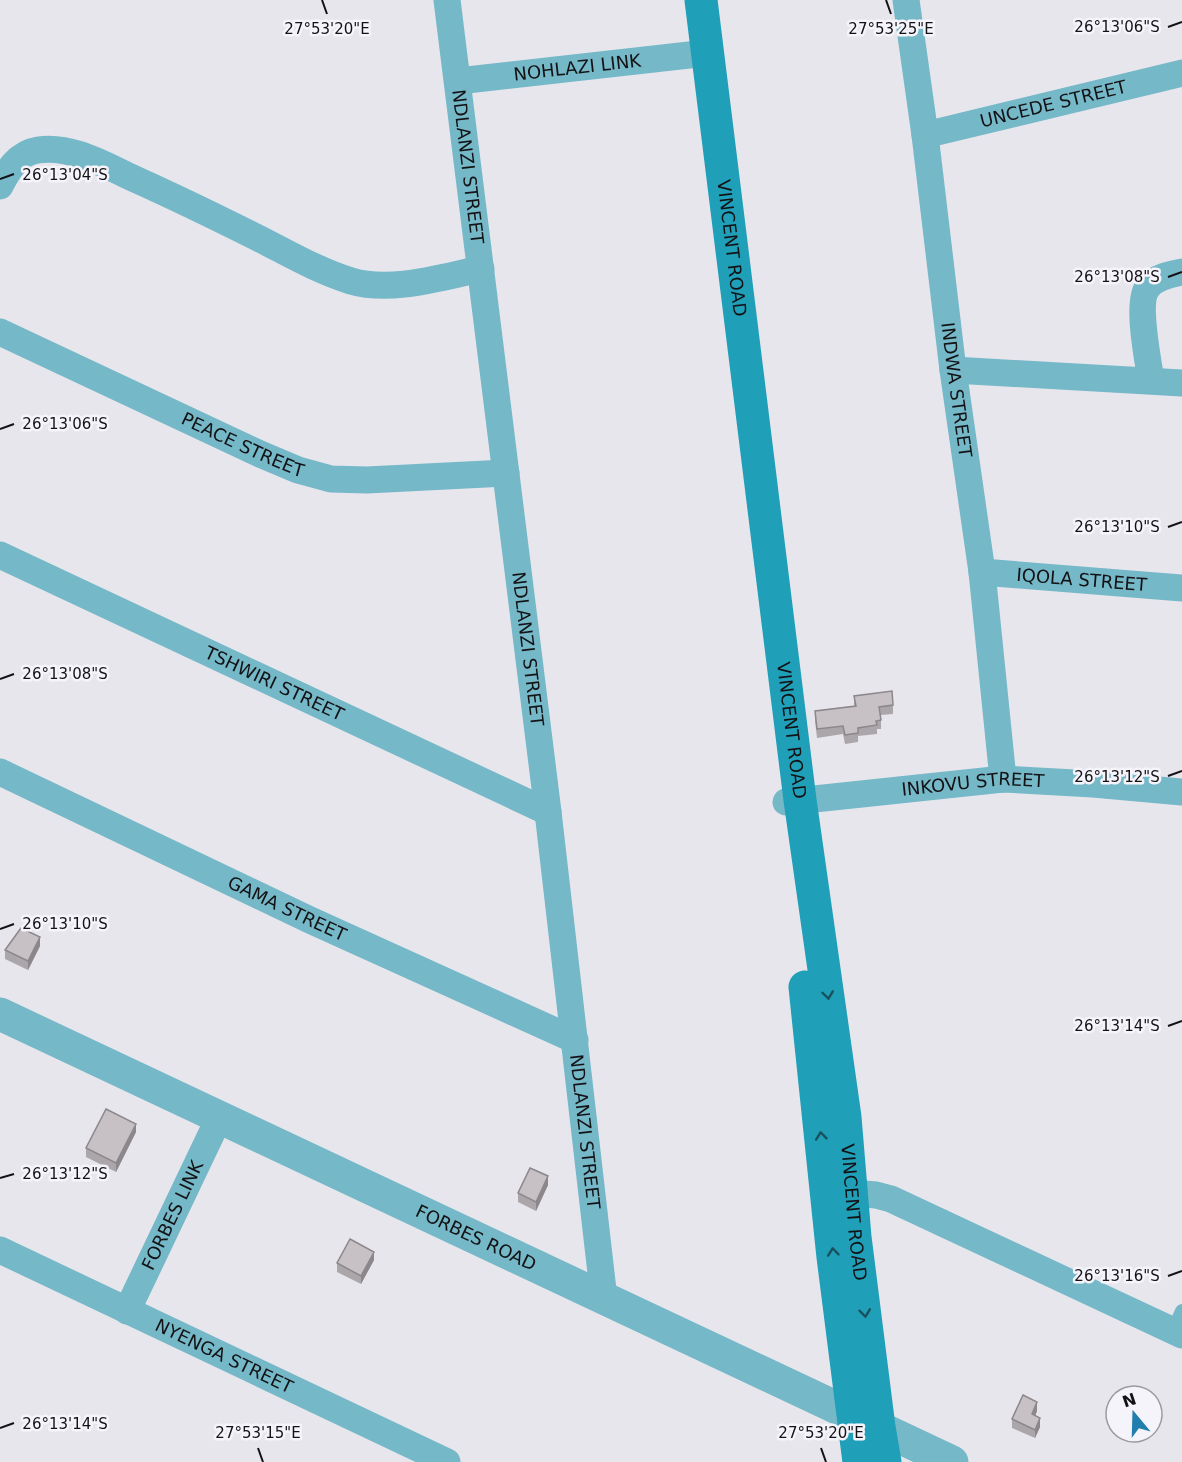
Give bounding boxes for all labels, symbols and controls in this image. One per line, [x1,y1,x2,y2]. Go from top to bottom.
text: 26°13'06"S [1074,18,1160,36]
text: 27°53'20"E [284,20,370,38]
text: 27°53'25"E [848,20,934,38]
street label: NOHLAZI LINK [512,49,643,85]
street label: UNCEDE STREET [978,75,1130,131]
street label: NDLANZI STREET [448,88,488,246]
text: 26°13'04"S [22,166,108,184]
street label: VINCENT ROAD [713,178,751,318]
text: 26°13'08"S [1074,268,1160,286]
street label: INDWA STREET [937,321,977,460]
street label: PEACE STREET [178,408,308,481]
text: 26°13'06"S [22,415,108,433]
text: 26°13'10"S [1074,518,1160,536]
street label: IQOLA STREET [1016,564,1149,595]
street label: NDLANZI STREET [508,570,548,728]
street label: TSHWIRI STREET [201,641,348,725]
street label: VINCENT ROAD [773,661,811,800]
text: 26°13'08"S [22,665,108,683]
street label: INKOVU STREET [900,768,1046,800]
text: 26°13'12"S [1074,768,1160,786]
street label: GAMA STREET [225,871,351,946]
text: 26°13'10"S [22,915,108,933]
one-way arrow [821,991,833,1000]
text: 26°13'14"S [1074,1017,1160,1035]
street label: NDLANZI STREET [566,1053,605,1211]
one-way arrow [815,1131,828,1140]
street label: VINCENT ROAD [837,1143,871,1282]
street label: FORBES LINK [137,1156,208,1273]
text: 26°13'12"S [22,1165,108,1183]
street label: FORBES ROAD [413,1200,540,1275]
one-way arrow [827,1248,839,1257]
text: 26°13'16"S [1074,1267,1160,1285]
one-way arrow [858,1309,870,1318]
street label: NYENGA STREET [152,1314,297,1398]
north arrow [1104,1384,1164,1444]
text: N [1120,1389,1139,1411]
text: 26°13'14"S [22,1415,108,1433]
text: 27°53'15"E [215,1424,301,1442]
text: 27°53'20"E [778,1424,864,1442]

